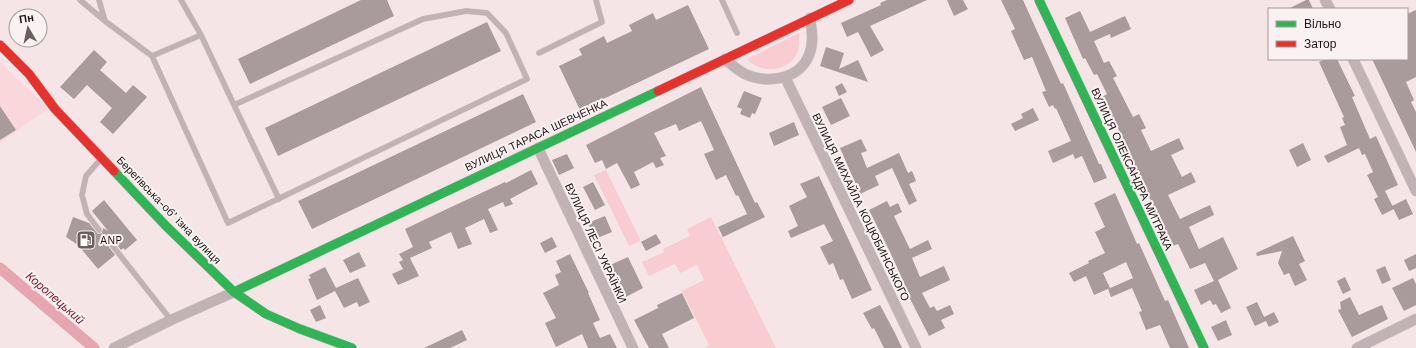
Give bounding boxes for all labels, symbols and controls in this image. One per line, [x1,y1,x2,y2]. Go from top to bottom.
north arrow [8,8,48,48]
legend [1268,8,1408,60]
text: Пн [18,11,35,26]
text: Вільно [1304,17,1342,31]
text: Затор [1304,37,1337,51]
street label: ВУЛИЦЯ ОЛЕКСАНДРА МИТРАКА [1088,86,1175,253]
street label: ВУЛИЦЯ ТАРАСА ШЕВЧЕНКА [463,96,610,174]
street label: ВУЛИЦЯ МИХАЙЛА КОЦЮБИНСЬКОГО [809,111,912,304]
street label: Берегівська-обʼїзна вулиця [114,154,224,267]
street label: ВУЛИЦЯ ЛЕСІ УКРАЇНКИ [562,181,629,305]
fuel station icon: ANP [75,229,97,251]
place label: ANP [100,234,122,247]
water label: Коропецький [23,269,87,327]

